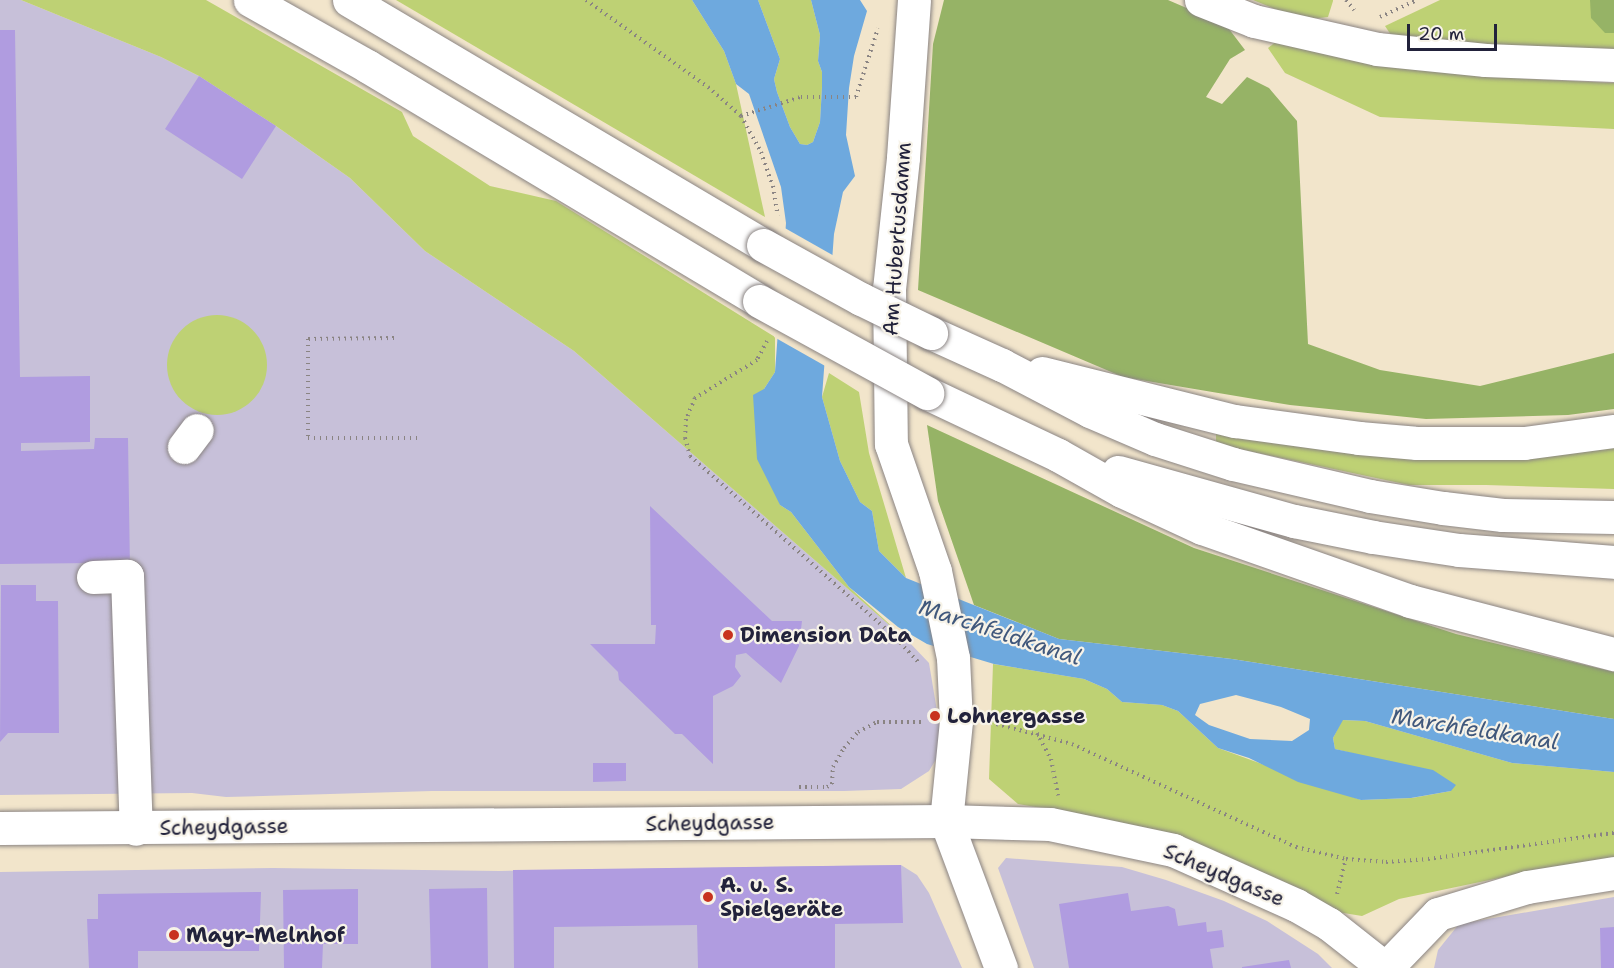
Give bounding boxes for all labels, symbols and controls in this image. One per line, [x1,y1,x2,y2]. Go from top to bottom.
scale bar [1410,12,1500,50]
text: 20 m [1418,22,1464,46]
street label: Am Hubertusdamm [878,141,916,337]
water label: Marchfeldkanal [916,593,1084,671]
place label: Dimension Data [740,622,912,648]
marker: Dimension Data [721,628,735,642]
place label: Lohnergasse [947,703,1086,729]
water label: Marchfeldkanal [1390,703,1560,755]
marker: Lohnergasse [928,709,942,723]
street label: Scheydgasse [645,809,775,837]
street label: Scheydgasse [159,813,289,841]
street label: Scheydgasse [1160,838,1288,912]
place label: A. u. S. Spielgeräte [720,872,843,922]
marker: A. u. S. Spielgeräte [701,890,715,904]
place label: Mayr-Melnhof [186,922,345,948]
marker: Mayr-Melnhof [167,928,181,942]

